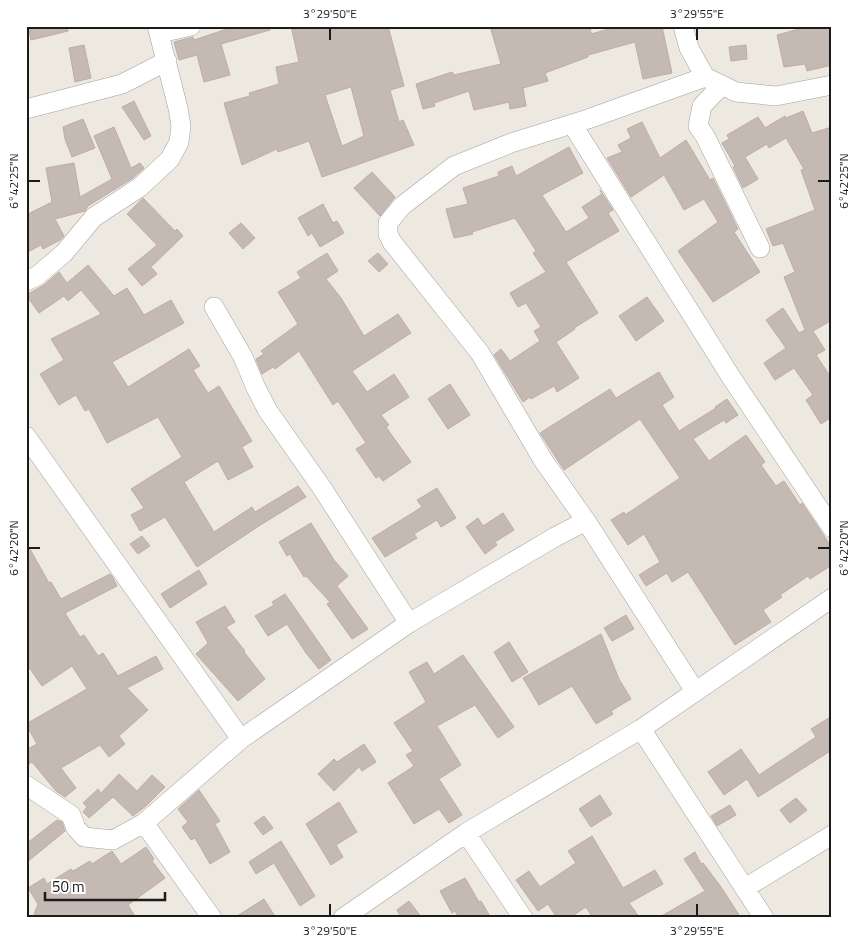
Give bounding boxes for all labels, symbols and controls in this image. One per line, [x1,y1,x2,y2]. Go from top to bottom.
text: 3°29'50"E [303,4,357,23]
text: 3°29'55"E [670,4,724,23]
text: 6°42'25"N [4,153,23,209]
text: 6°42'25"N [834,153,853,209]
text: 6°42'20"N [4,520,23,576]
text: 6°42'20"N [834,520,853,576]
scale bar [45,869,165,901]
text: 50 m [52,875,85,898]
text: 3°29'50"E [303,921,357,940]
text: 3°29'55"E [670,921,724,940]

